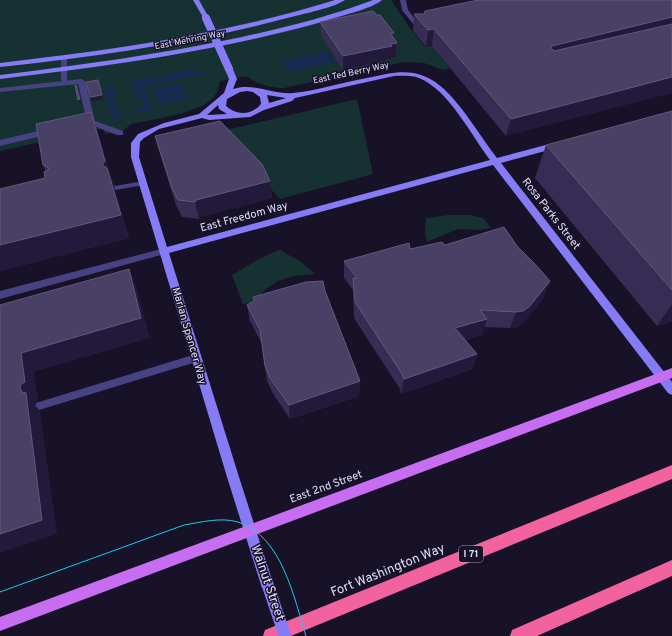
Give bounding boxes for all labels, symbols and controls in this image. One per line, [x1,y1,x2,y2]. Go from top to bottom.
street label: East Mehring Way [154,28,227,52]
street label: East Ted Berry Way [312,60,390,86]
street label: Rosa Parks Street [519,175,583,253]
street label: East Freedom Way [199,199,290,235]
street label: Marian Spencer Way [168,286,210,386]
street label: East 2nd Street [288,467,364,507]
street label: Fort Washington Way [329,541,448,601]
street label: Walnut Street [247,543,287,623]
road number: I 71 [459,546,483,562]

